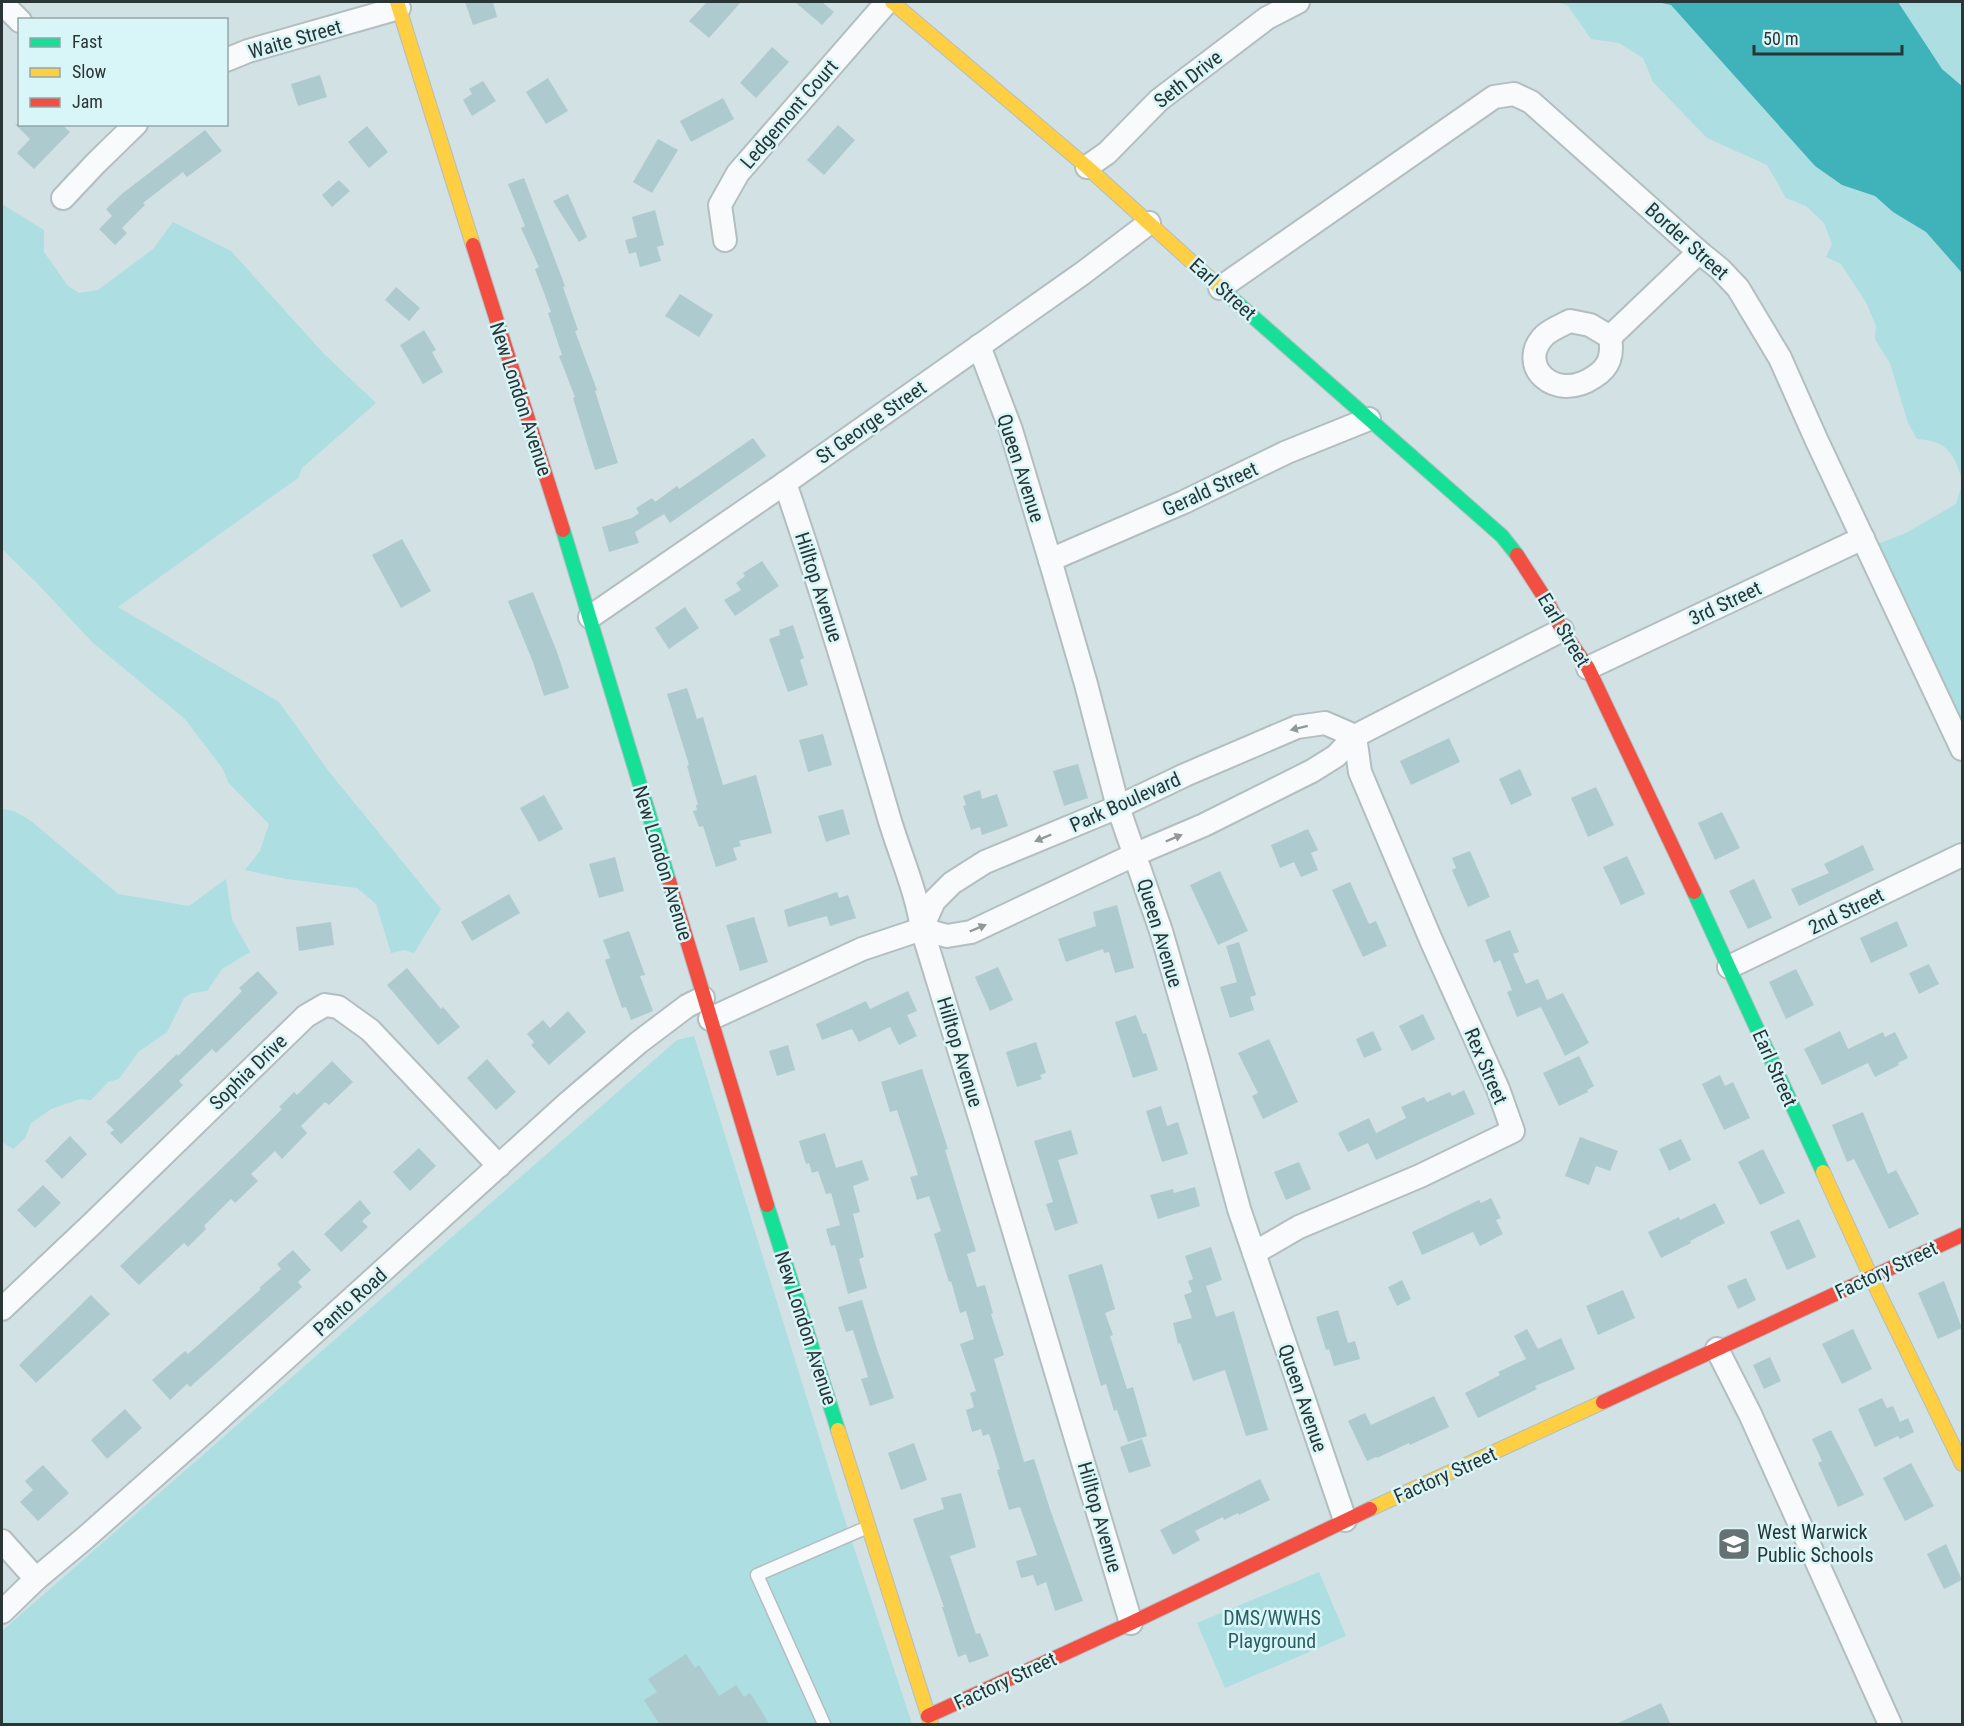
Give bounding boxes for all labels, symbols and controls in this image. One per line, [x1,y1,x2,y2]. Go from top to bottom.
street label: Waite Street [246,14,344,64]
legend [18,18,228,126]
scale bar [1754,18,1902,56]
text: 50 m [1763,28,1798,49]
text: Fast [72,31,103,52]
street label: Seth Drive [1149,45,1227,113]
street label: Ledgemont Court [735,54,843,174]
text: Slow [72,61,107,82]
text: Jam [72,91,103,112]
street label: Border Street [1640,197,1734,285]
street label: Earl Street [1185,253,1261,325]
street label: New London Avenue [485,319,557,479]
street label: St George Street [811,375,931,469]
street label: Queen Avenue [992,411,1050,525]
street label: Gerald Street [1159,456,1262,522]
street label: Hilltop Avenue [790,529,848,645]
street label: 3rd Street [1685,576,1765,630]
street label: Earl Street [1533,589,1595,671]
one-way arrow [1290,723,1308,733]
street label: Park Boulevard [1066,767,1184,837]
street label: New London Avenue [628,783,698,943]
one-way arrow [1166,833,1184,843]
one-way arrow [1034,834,1052,843]
street label: Queen Avenue [1132,876,1188,990]
street label: 2nd Street [1804,882,1888,940]
one-way arrow [969,923,987,932]
street label: Hilltop Avenue [932,994,988,1110]
street label: Rex Street [1459,1024,1513,1108]
street label: Earl Street [1747,1026,1803,1110]
street label: Sophia Drive [204,1029,292,1115]
street label: Factory Street [1831,1236,1941,1304]
street label: New London Avenue [770,1248,842,1408]
street label: Panto Road [308,1263,392,1341]
street label: Queen Avenue [1273,1341,1333,1455]
street label: Factory Street [1390,1442,1500,1508]
street label: Hilltop Avenue [1073,1459,1127,1575]
place label: West Warwick Public Schools [1757,1520,1874,1567]
school or university icon: West Warwick Public Schools [1716,1526,1752,1562]
park label: DMS/WWHS Playground [1223,1606,1321,1653]
street label: Factory Street [950,1647,1060,1715]

